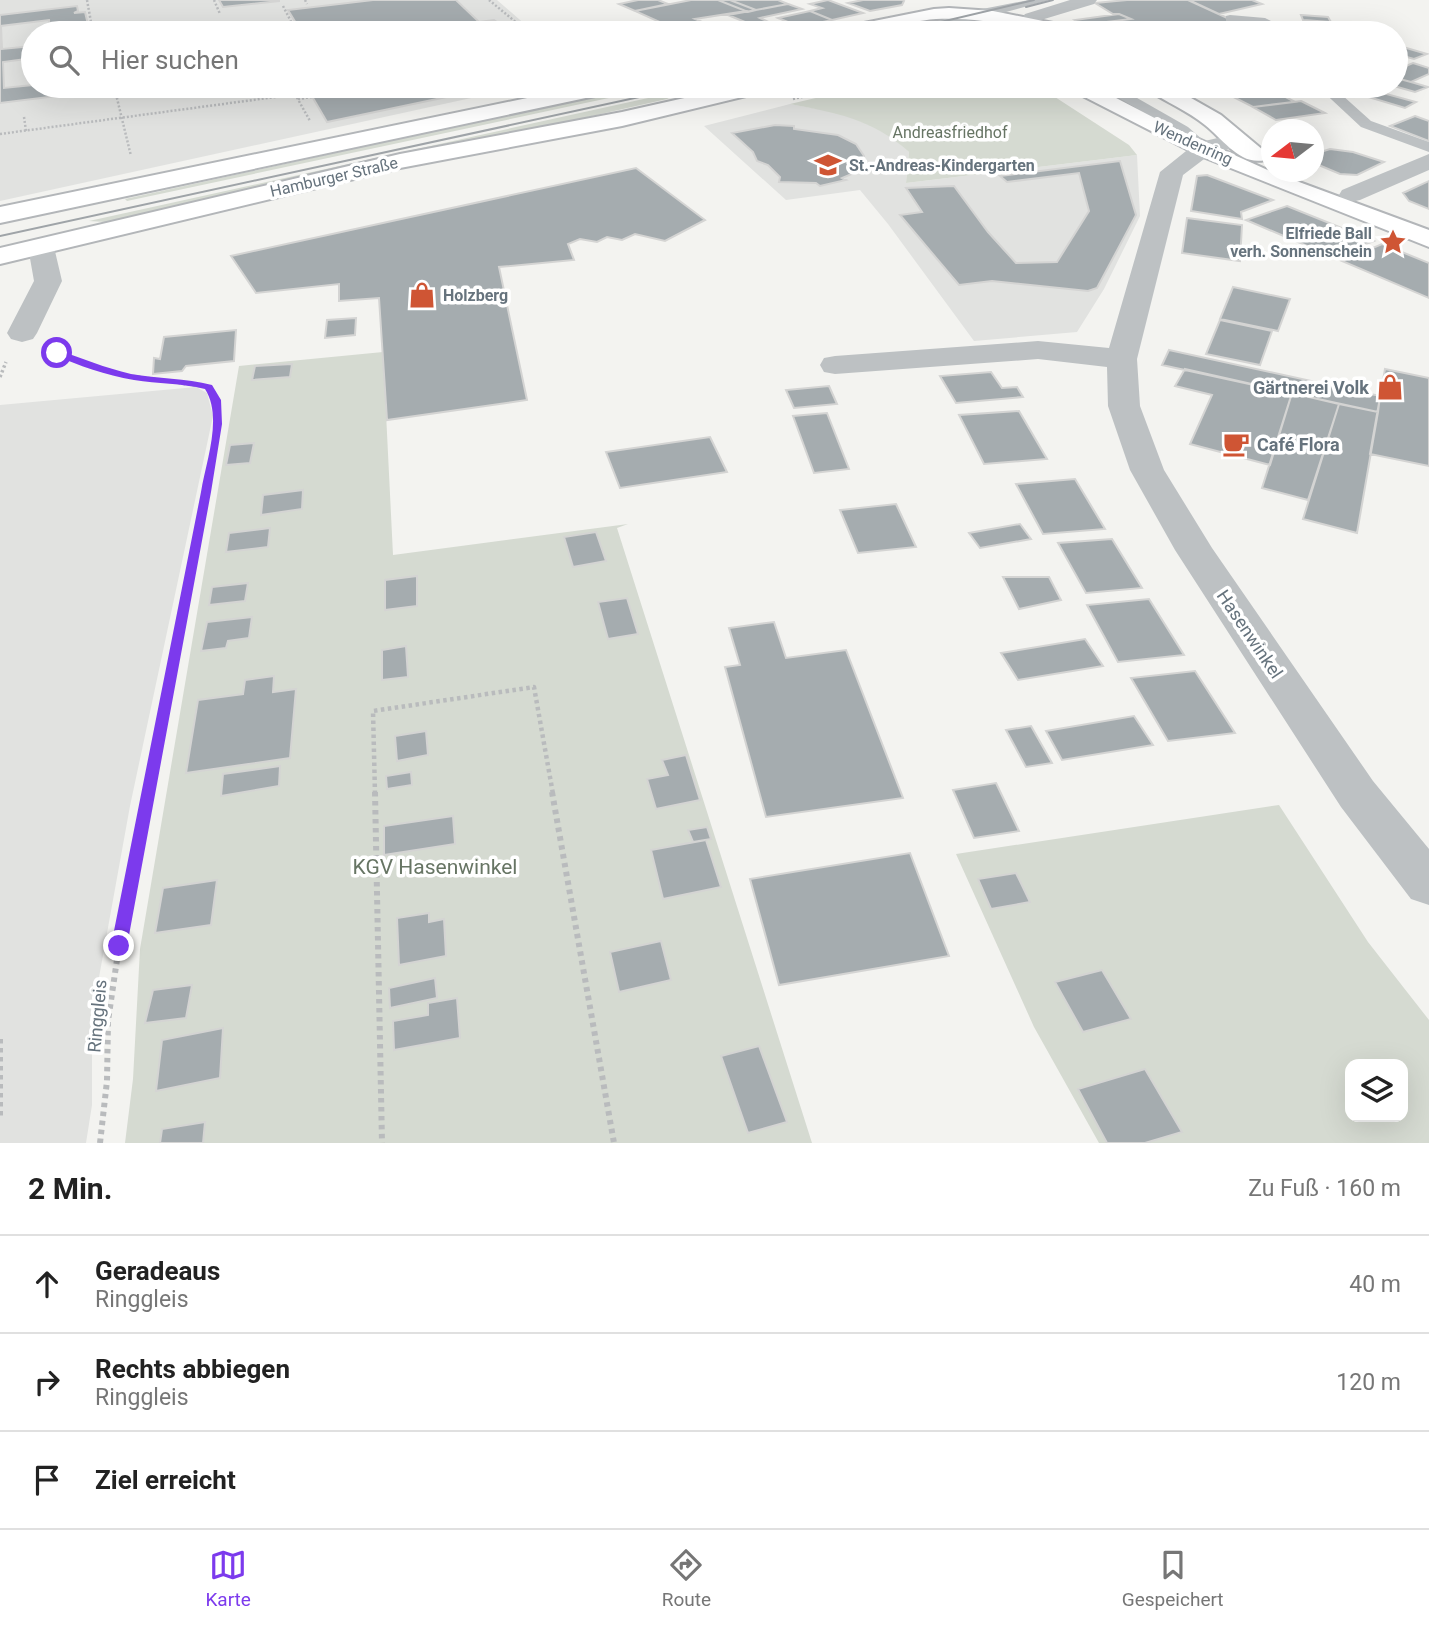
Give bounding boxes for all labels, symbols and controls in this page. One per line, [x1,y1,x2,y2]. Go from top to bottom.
search box [21,21,1408,98]
icon: search [45,41,83,79]
text: Hier suchen [101,45,239,75]
street label: Wendenring [1150,117,1236,169]
north arrow [1261,119,1324,182]
park label: Andreasfriedhof [893,123,1008,142]
school or university icon: St.-Andreas-Kindergarten [813,150,843,180]
street label: Hamburger Straße [268,153,400,201]
place label: St.-Andreas-Kindergarten [849,156,1035,175]
place label: Elfriede Ball verh. Sonnenschein [1230,224,1372,261]
place icon: Elfriede Ball verh. Sonnenschein [1378,227,1408,257]
shop icon: Holzberg [407,280,437,310]
place label: Holzberg [443,286,508,305]
route start [41,337,72,368]
shop icon: Gärtnerei Volk [1375,372,1405,402]
place label: Gärtnerei Volk [1253,377,1369,398]
cafe icon: Café Flora [1221,429,1251,459]
place label: Café Flora [1257,434,1340,455]
street label: Hasenwinkel [1213,586,1287,682]
park label: KGV Hasenwinkel [353,855,517,879]
route end [103,930,134,961]
street label: Ringgleis [83,979,111,1053]
map controls [1345,1059,1408,1122]
button: layers [1345,1059,1408,1122]
text: 2 Min. [28,1171,112,1206]
text: Zu Fuß · 160 m [1248,1175,1401,1202]
text: Geradeaus [95,1256,220,1286]
icon: ahead [28,1265,66,1303]
text: 40 m [1349,1271,1401,1298]
text: Ringgleis [95,1286,189,1313]
text: Rechts abbiegen [95,1354,290,1384]
icon: right [28,1363,66,1401]
text: 120 m [1336,1369,1401,1396]
text: Ringgleis [95,1384,189,1411]
icon: arrive [28,1461,66,1499]
text: Ziel erreicht [95,1465,236,1495]
tab: Karte [205,1546,251,1611]
tab: Route [662,1546,711,1611]
tab: Gespeichert [1122,1546,1224,1611]

